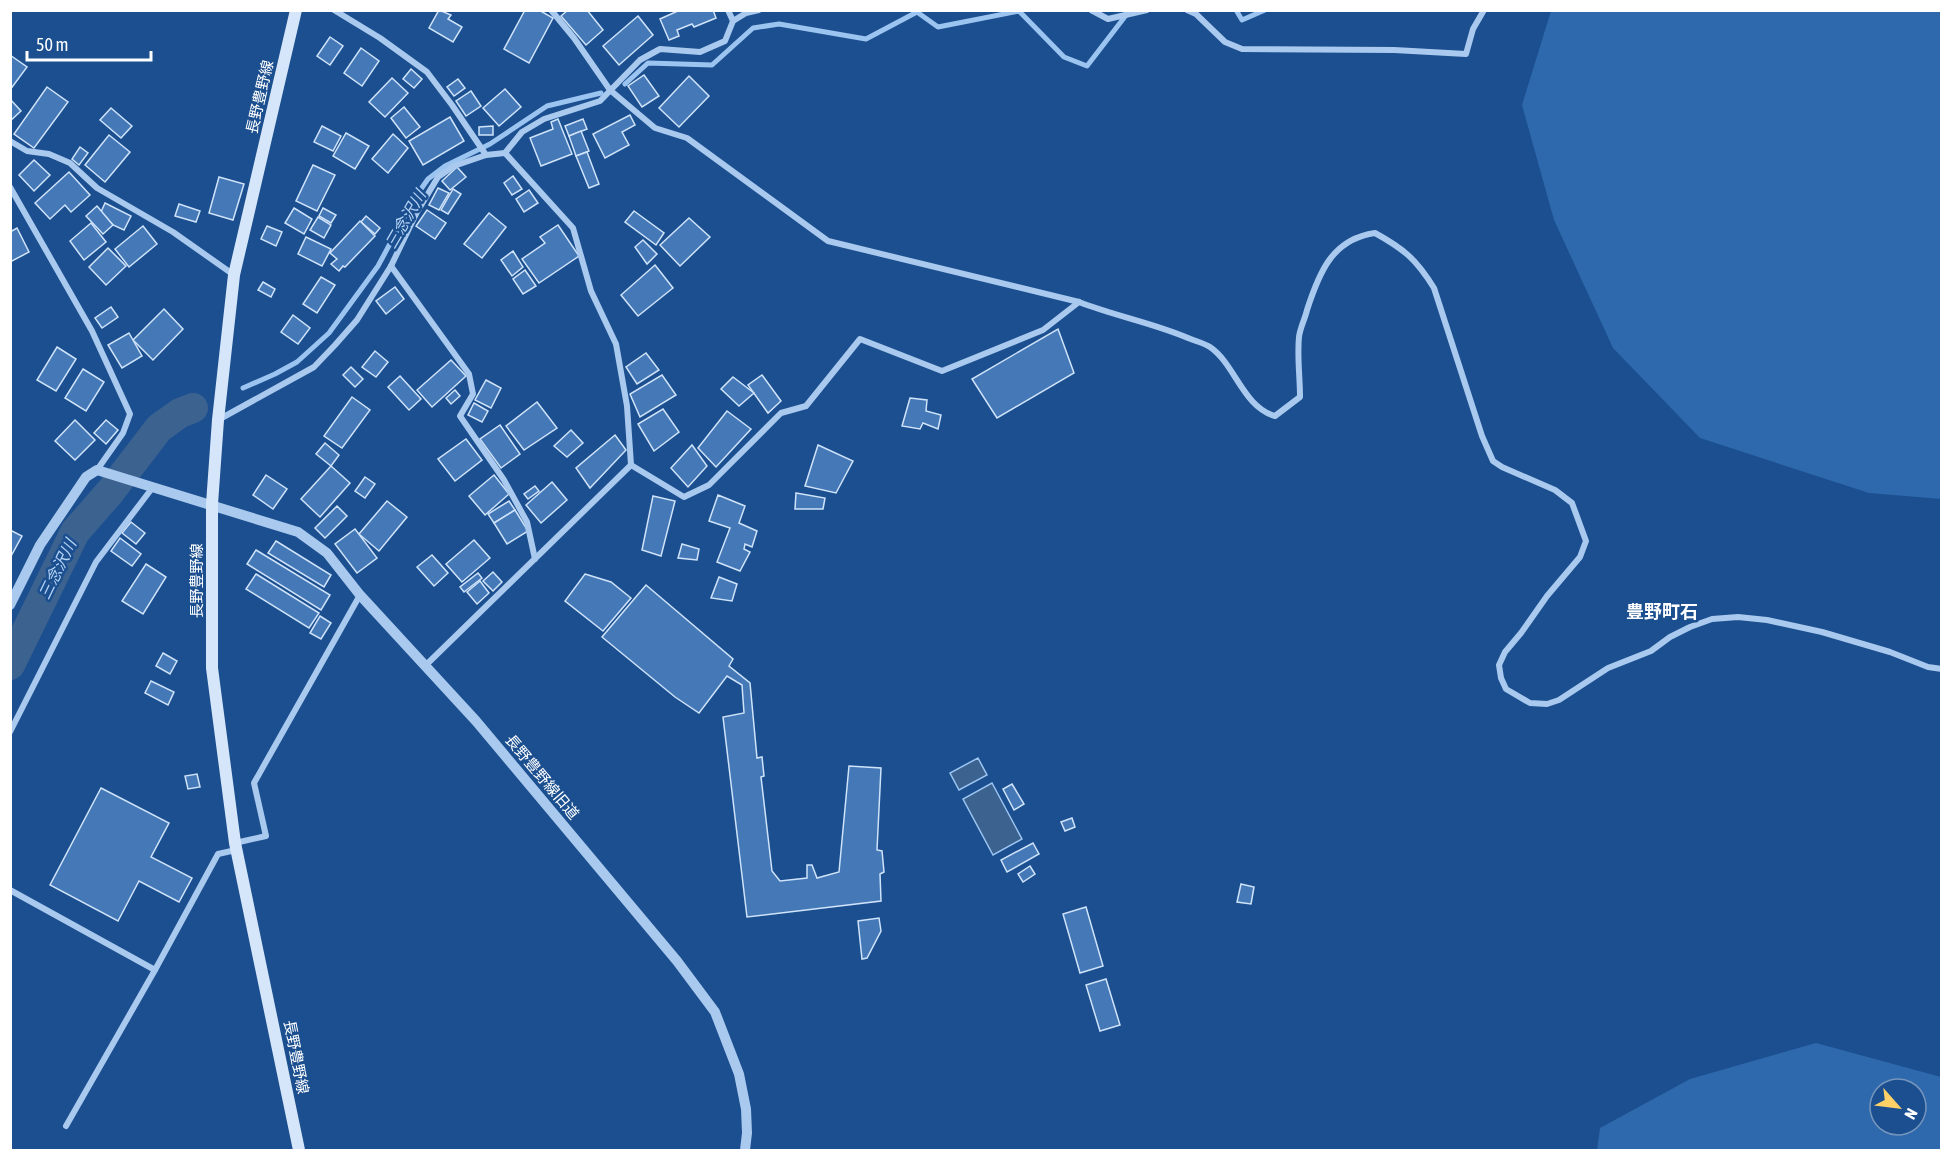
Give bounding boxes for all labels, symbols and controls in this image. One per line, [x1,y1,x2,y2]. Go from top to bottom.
scale bar [27,24,152,62]
text: 50 m [36,34,68,55]
street label: 長野豊野線 [243,58,276,135]
water label: 三念沢川 [381,185,430,251]
water label: 三念沢川 [35,535,80,602]
street label: 長野豊野線 [188,543,205,619]
district label: 豊野町石 [1626,601,1698,622]
street label: 長野豊野線旧道 [502,731,583,822]
street label: 長野豊野線 [281,1018,312,1095]
north arrow [1868,1077,1928,1137]
text: N [1901,1106,1921,1122]

